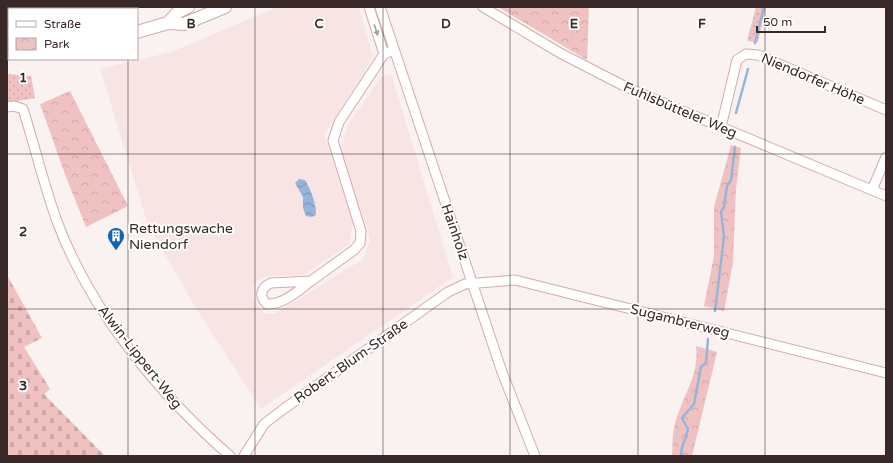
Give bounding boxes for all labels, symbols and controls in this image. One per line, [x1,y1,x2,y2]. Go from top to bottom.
legend [8,8,138,60]
scale bar [757,8,825,34]
text: 50 m [763,15,792,29]
text: B [186,16,196,32]
text: C [314,16,324,32]
text: D [441,16,451,32]
text: E [570,16,578,32]
text: F [698,16,706,32]
text: Straße [44,17,81,31]
one-way arrow [373,25,379,37]
text: Park [44,37,70,51]
street label: Niendorfer Höhe [759,49,867,109]
text: 1 [19,70,27,86]
street label: Fuhlsbütteler Weg [621,78,739,142]
street label: Hainholz [438,202,472,262]
place label: Rettungswache Niendorf [129,220,233,253]
text: 2 [19,224,27,240]
building icon: Rettungswache Niendorf [106,226,126,251]
street label: Sugambrerweg [629,300,731,342]
street label: Alwin-Lippert-Weg [94,302,186,412]
street label: Robert-Blum-Straße [291,315,411,407]
text: 3 [19,378,27,394]

